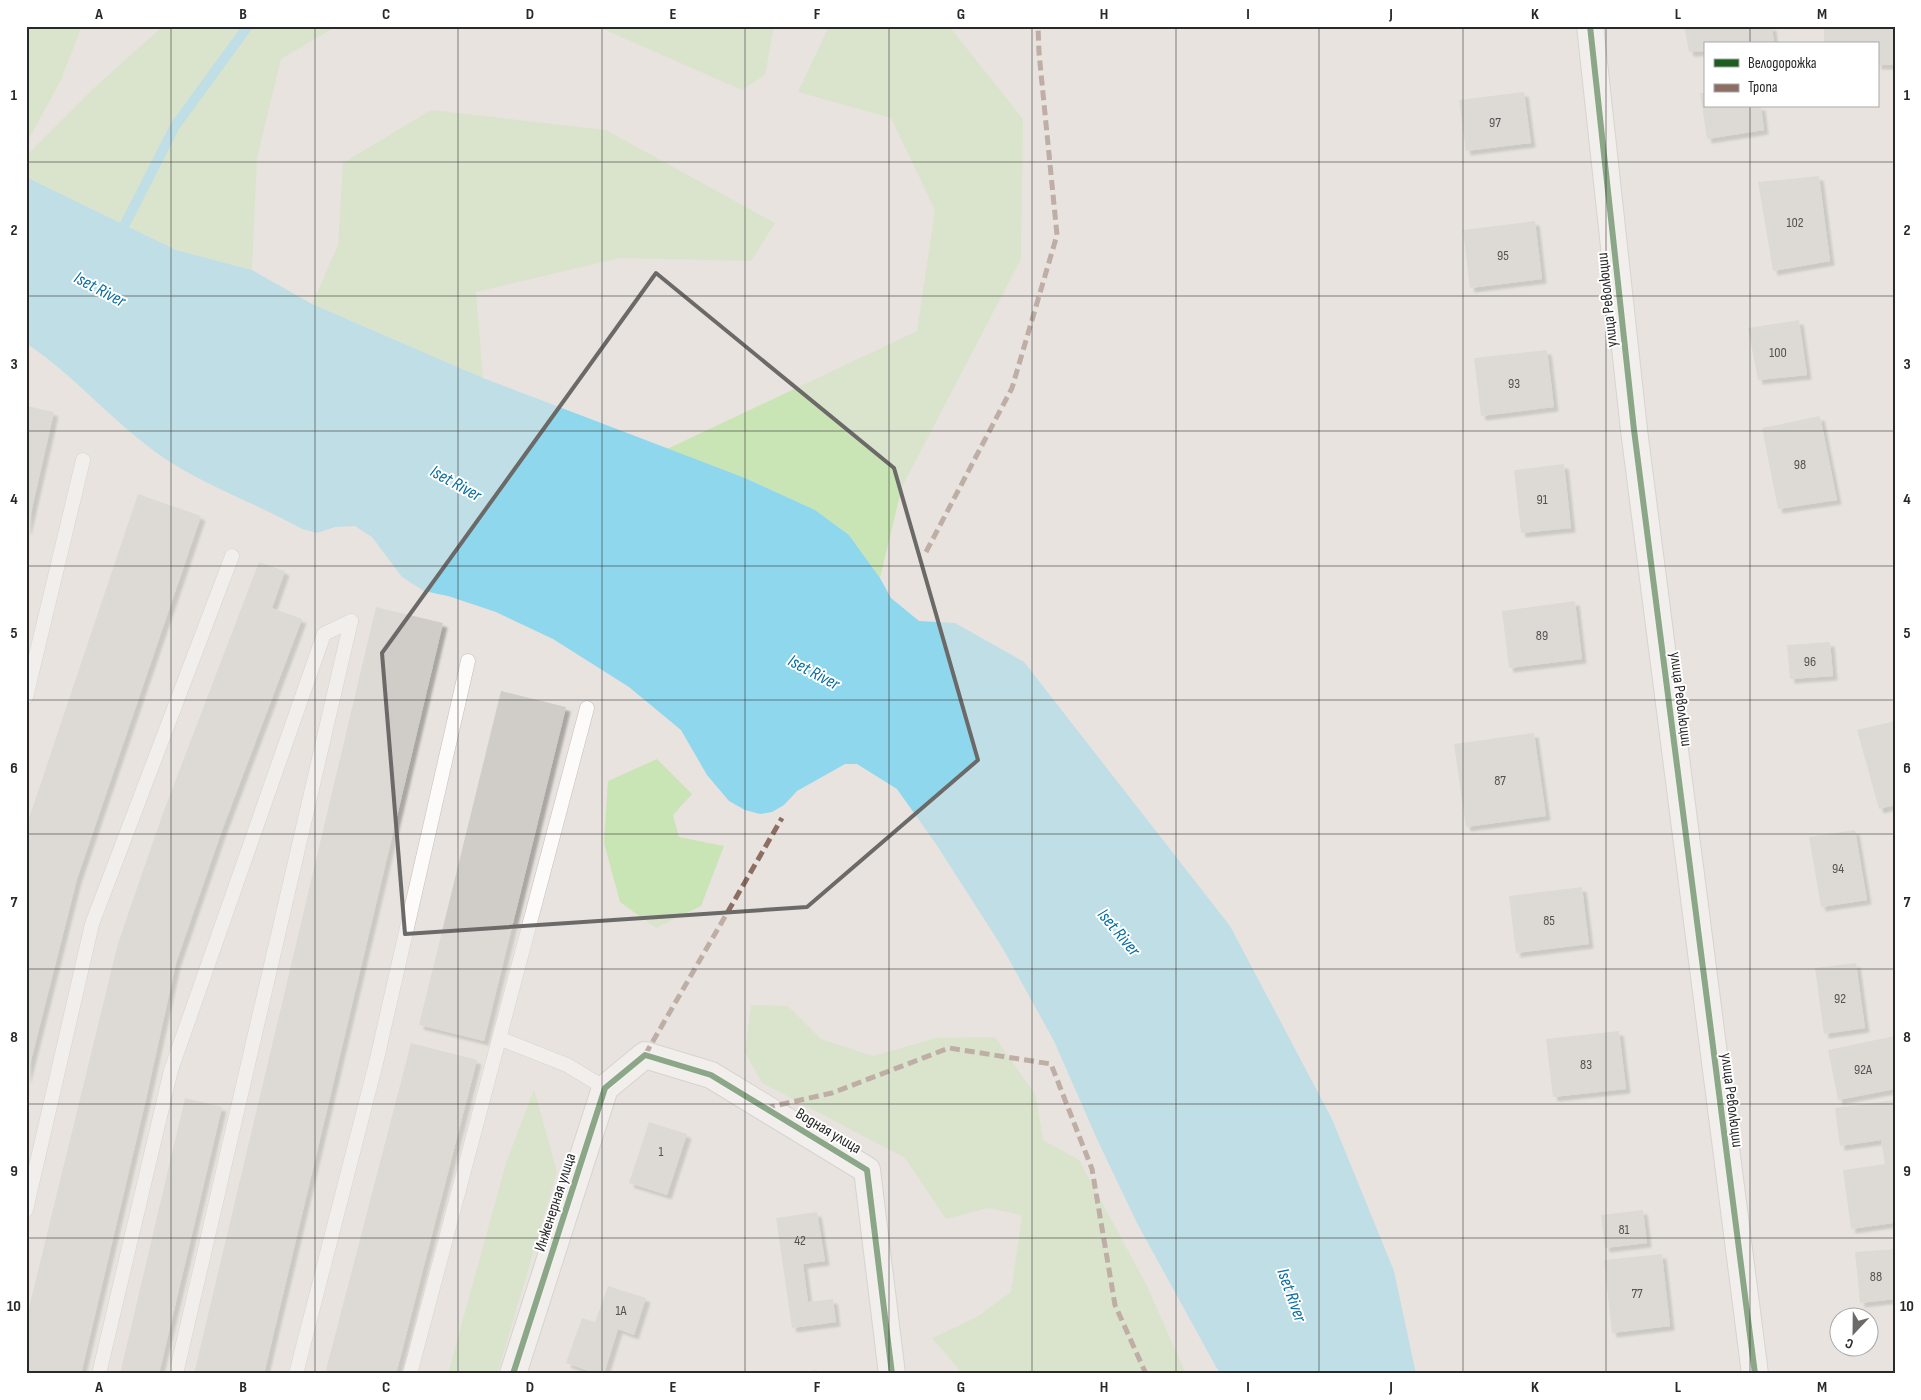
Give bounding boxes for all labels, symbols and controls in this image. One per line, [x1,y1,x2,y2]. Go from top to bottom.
text: A [94,5,103,24]
text: B [239,5,247,24]
text: C [382,5,390,24]
text: D [526,5,534,24]
text: E [670,5,677,24]
text: F [814,5,821,24]
text: G [957,5,965,24]
text: H [1100,5,1108,24]
text: I [1246,5,1250,24]
text: J [1388,5,1393,24]
text: K [1531,5,1539,24]
text: L [1675,5,1682,24]
text: M [1817,5,1827,24]
legend [1704,42,1878,108]
text: Велодорожка [1748,54,1817,73]
text: Тропа [1748,78,1778,97]
text: 1 [11,86,18,105]
text: 1 [1904,86,1911,105]
house number: 97 [1489,114,1501,131]
house number: 102 [1787,214,1804,231]
text: 2 [10,221,18,240]
text: 2 [1903,221,1911,240]
house number: 95 [1497,247,1509,264]
street label: улица Революции [1593,252,1622,348]
water label: Iset River [70,267,130,312]
house number: 100 [1769,344,1787,361]
text: 3 [10,355,18,374]
text: 3 [1903,355,1911,374]
house number: 93 [1508,375,1520,392]
house number: 98 [1794,456,1806,473]
water label: Iset River [427,461,486,506]
text: 4 [10,490,18,509]
text: 4 [1903,490,1911,509]
house number: 91 [1536,491,1548,508]
text: 5 [10,624,18,643]
text: 5 [1903,624,1911,643]
house number: 89 [1536,627,1548,644]
water label: Iset River [784,650,844,695]
street label: улица Революции [1665,651,1696,748]
house number: 96 [1804,653,1816,670]
text: 6 [10,759,18,778]
text: 6 [1903,759,1911,778]
house number: 87 [1494,772,1506,789]
house number: 94 [1832,860,1844,877]
text: 7 [11,893,18,912]
text: 7 [1904,893,1911,912]
water label: Iset River [1093,904,1145,961]
house number: 85 [1543,912,1555,929]
house number: 92 [1834,990,1846,1007]
text: 8 [10,1028,18,1047]
text: 8 [1903,1028,1911,1047]
street label: улица Революции [1716,1052,1747,1149]
house number: 83 [1580,1056,1592,1073]
house number: 92А [1854,1061,1873,1078]
street label: Водная улица [792,1104,865,1158]
house number: 1 [659,1143,664,1160]
street label: Инженерная улица [531,1151,580,1254]
text: 9 [10,1162,18,1181]
text: 9 [1903,1162,1911,1181]
house number: 81 [1618,1221,1630,1238]
house number: 42 [794,1232,806,1249]
water label: Iset River [1272,1266,1311,1326]
house number: 88 [1870,1268,1882,1285]
house number: 77 [1631,1285,1643,1302]
text: 10 [7,1297,21,1316]
text: 10 [1900,1297,1914,1316]
house number: 1А [615,1302,628,1319]
north arrow [1828,1308,1878,1358]
text: С [1843,1334,1856,1353]
text: A [94,1378,103,1397]
text: B [239,1378,247,1397]
text: C [382,1378,390,1397]
text: D [526,1378,534,1397]
text: E [670,1378,677,1397]
text: F [814,1378,821,1397]
text: G [957,1378,965,1397]
text: H [1100,1378,1108,1397]
text: I [1246,1378,1250,1397]
text: J [1388,1378,1393,1397]
text: K [1531,1378,1539,1397]
text: L [1675,1378,1682,1397]
text: M [1817,1378,1827,1397]

